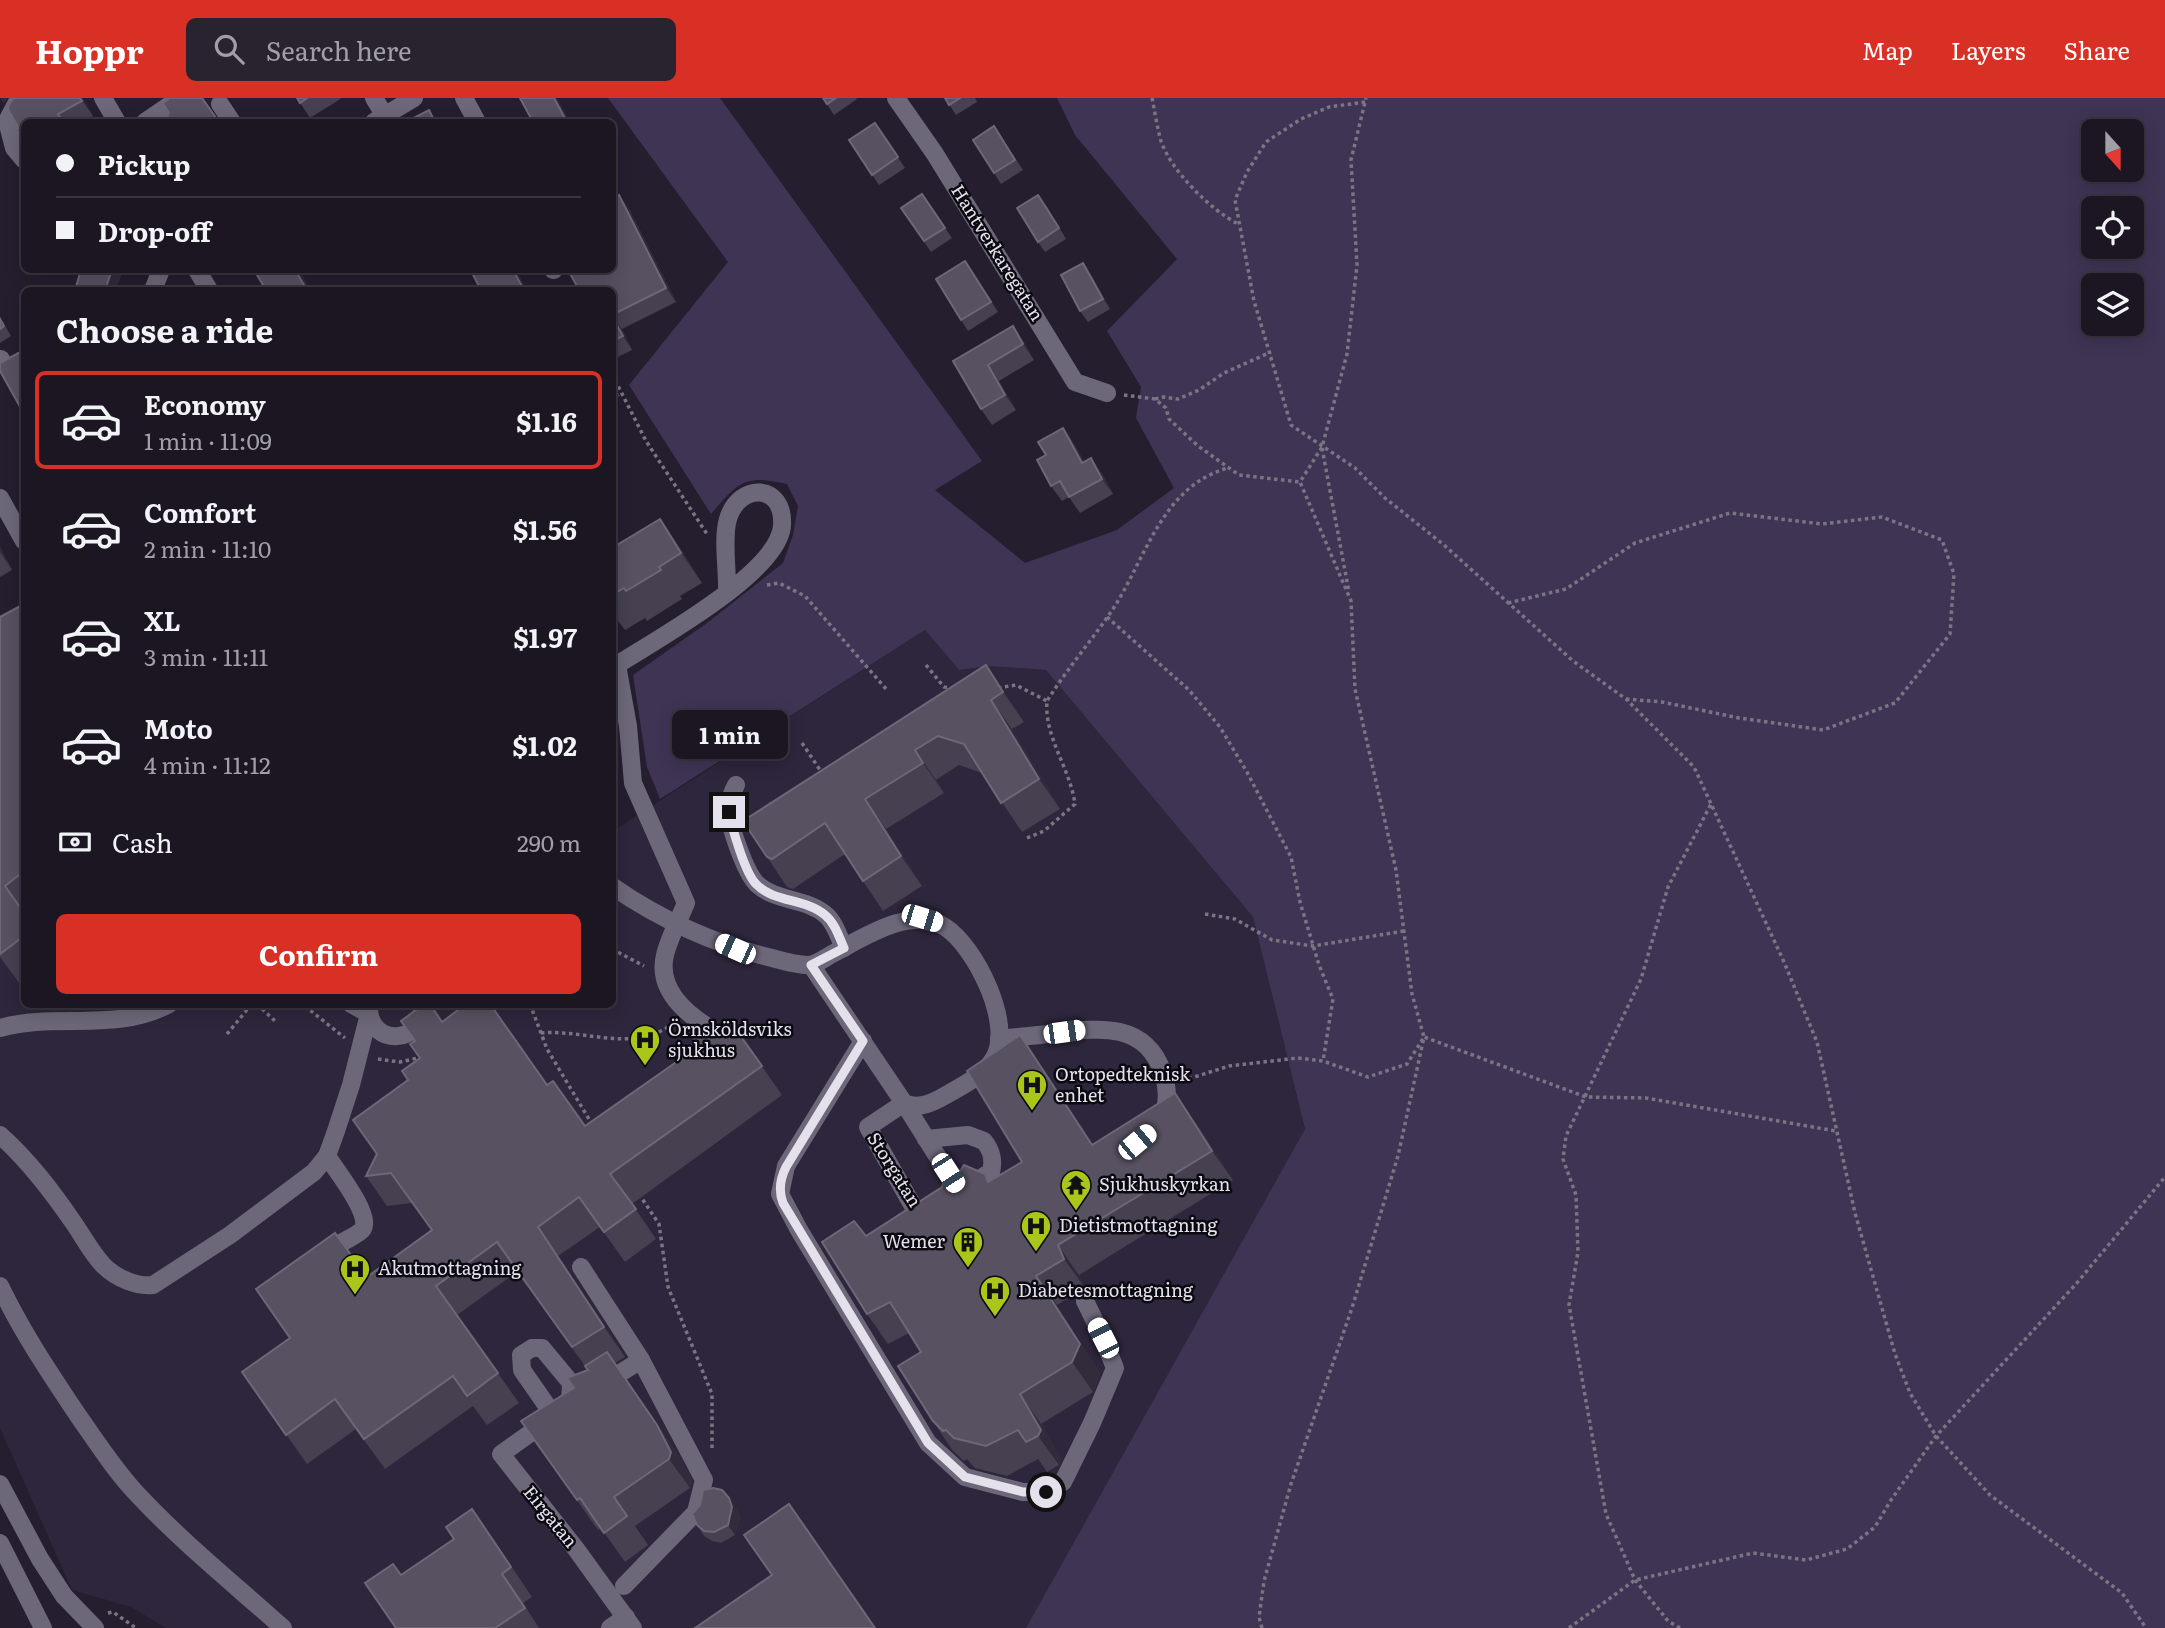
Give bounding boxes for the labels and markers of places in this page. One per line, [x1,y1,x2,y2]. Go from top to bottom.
place label: Örnsköldsviks sjukhus [668,1015,792,1063]
hospital icon: Örnsköldsviks sjukhus [628,1023,662,1067]
place label: Ortopedteknisk enhet [1055,1060,1191,1108]
hospital icon: Ortopedteknisk enhet [1015,1068,1049,1112]
temple icon: Sjukhuskyrkan [1059,1168,1093,1212]
place label: Sjukhuskyrkan [1099,1170,1230,1197]
hospital icon: Dietistmottagning [1019,1209,1053,1253]
place label: Dietistmottagning [1059,1211,1219,1238]
building icon: Wemer [951,1225,985,1269]
place label: Wemer [883,1227,945,1254]
hospital icon: Akutmottagning [338,1252,372,1296]
place label: Akutmottagning [378,1254,522,1281]
hospital icon: Diabetesmottagning [978,1274,1012,1318]
place label: Diabetesmottagning [1018,1276,1194,1303]

